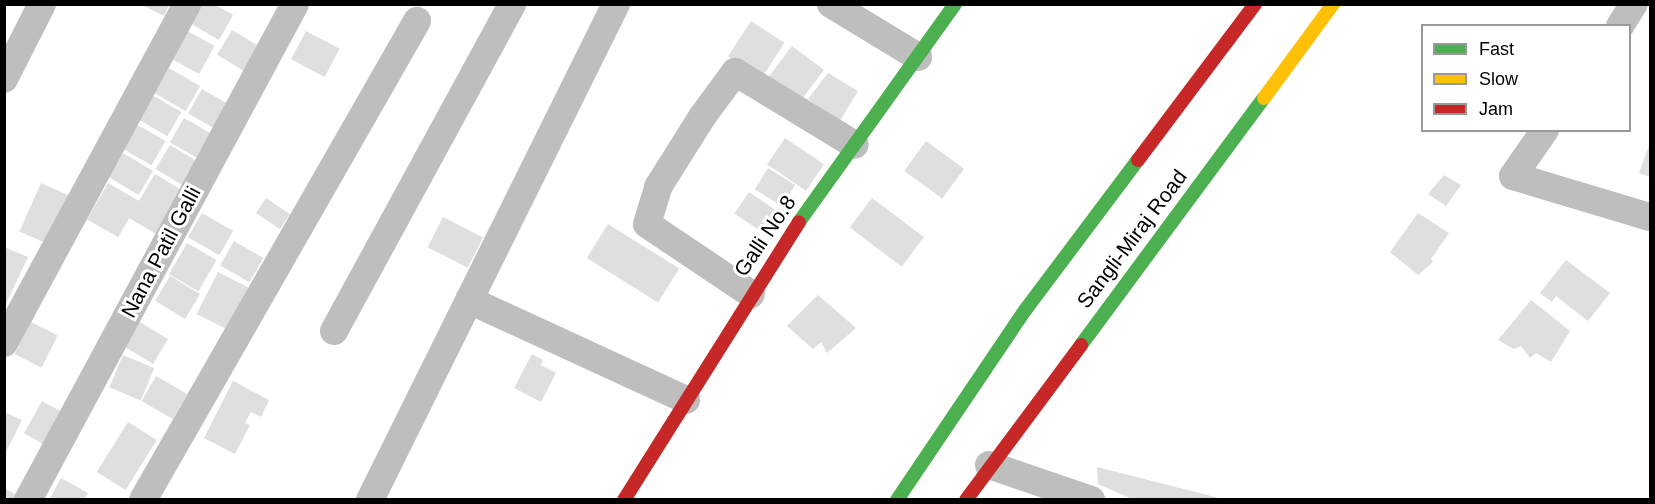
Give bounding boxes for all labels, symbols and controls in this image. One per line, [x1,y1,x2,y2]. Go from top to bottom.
legend [1421,24,1631,132]
text: Fast [1479,39,1514,59]
text: Slow [1479,69,1518,89]
text: Jam [1479,99,1513,119]
street label: Sangli-Miraj Road [1072,165,1192,313]
street label: Nana Patil Galli [116,182,206,322]
street label: Galli No.8 [729,191,801,281]

